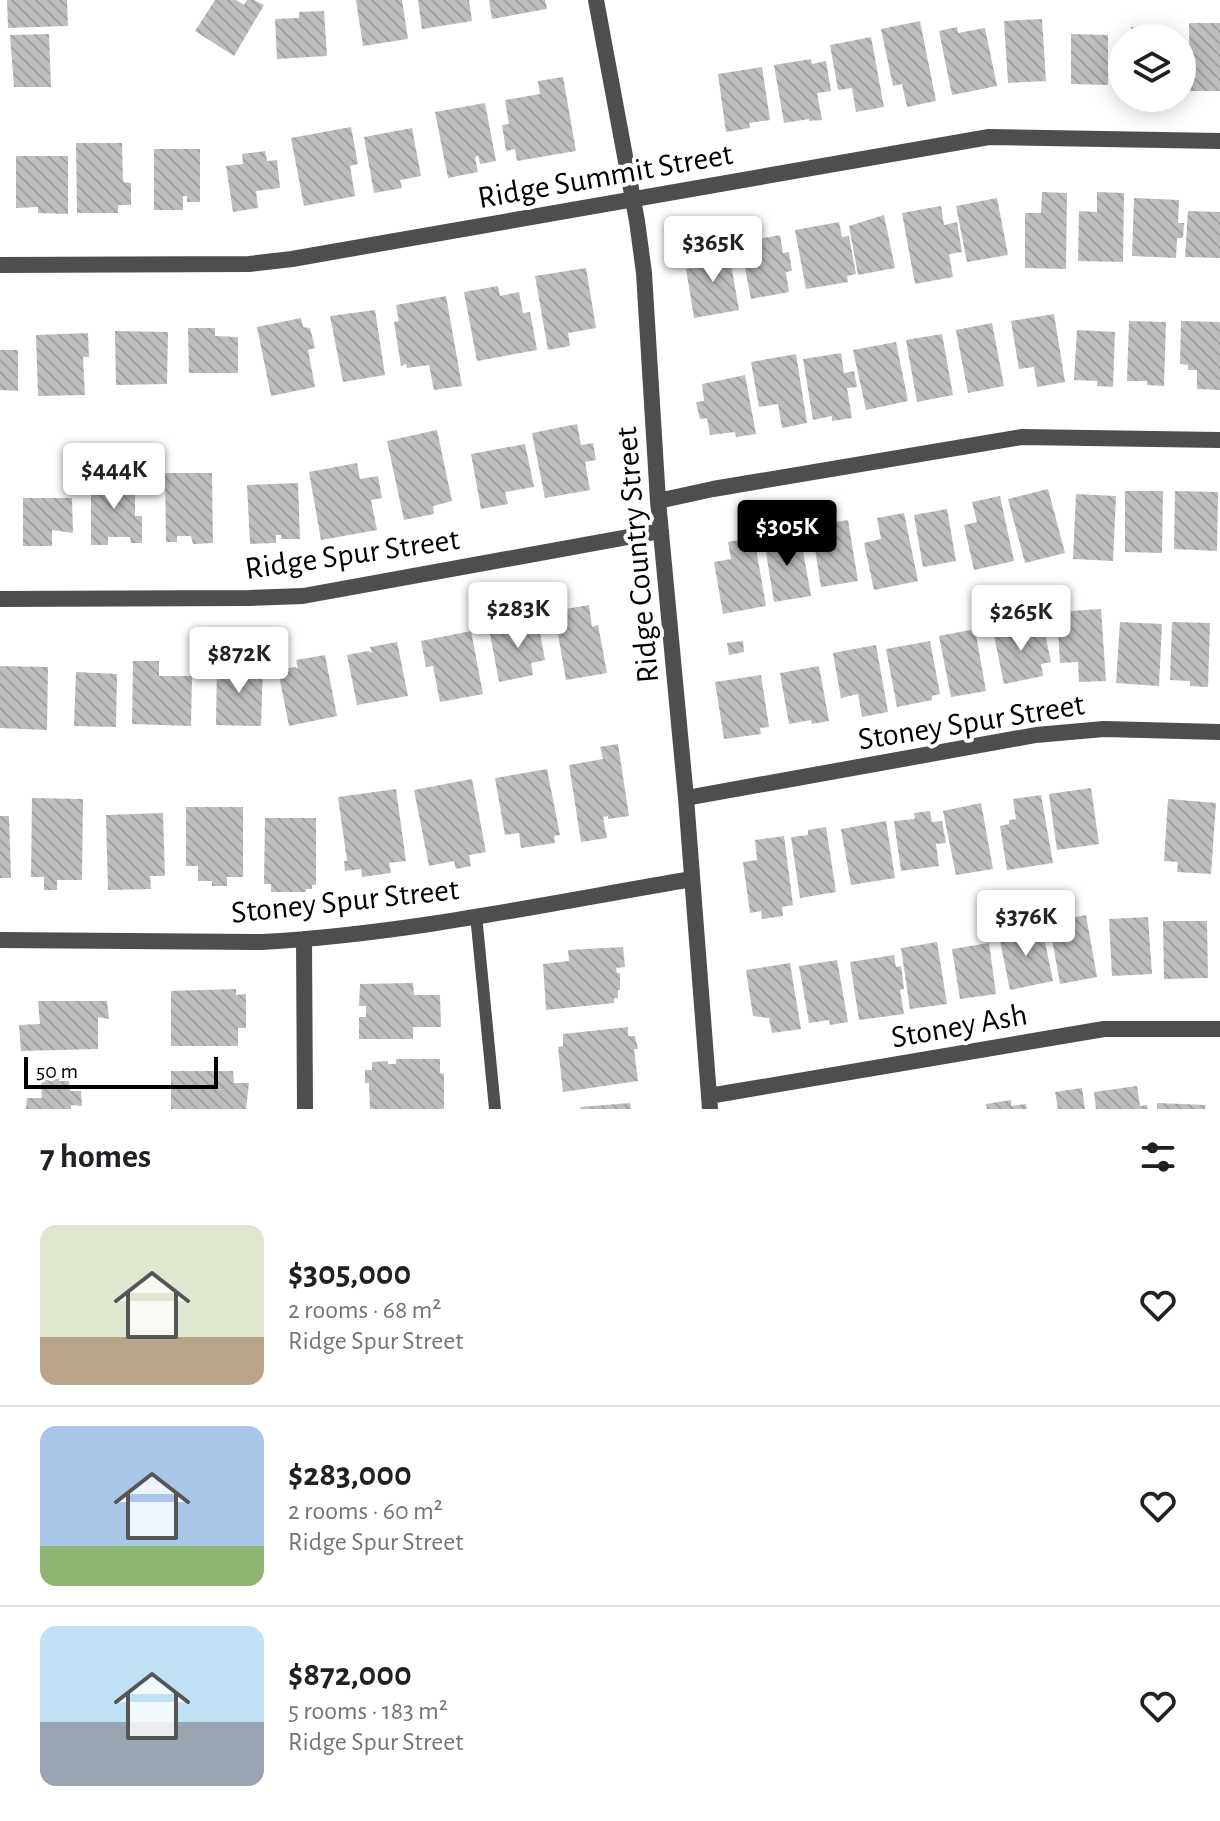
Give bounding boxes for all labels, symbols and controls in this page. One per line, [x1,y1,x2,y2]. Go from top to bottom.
map controls [1108,24,1196,112]
button: layers [1108,24,1196,112]
street label: Ridge Summit Street [475,138,735,214]
pin: $365K [657,216,769,284]
text: $365K [682,229,744,255]
street label: Ridge Country Street [610,425,664,684]
pin: $444K [58,443,170,511]
text: $444K [81,456,147,482]
pin: $305K [731,500,843,568]
text: $305K [756,513,818,539]
street label: Ridge Spur Street [243,523,461,585]
pin: $283K [462,582,574,650]
pin: $265K [965,585,1077,653]
text: $283K [486,595,550,621]
text: $265K [990,598,1052,624]
pin: $872K [183,627,295,695]
text: $872K [207,640,271,666]
street label: Stoney Spur Street [856,688,1087,756]
street label: Stoney Spur Street [230,873,461,929]
pin: $376K [970,890,1082,958]
text: $376K [995,903,1057,929]
street label: Stoney Ash [889,998,1030,1054]
scale bar [24,1053,218,1089]
text: 50 m [36,1060,78,1082]
icon: filters [1136,1135,1180,1179]
text: 7 homes [40,1140,151,1174]
icon: home [104,1257,200,1353]
text: $305,000 [288,1257,411,1291]
icon: heart [1136,1283,1180,1327]
text: 2 rooms · 68 m² [288,1297,441,1323]
text: Ridge Spur Street [288,1328,464,1354]
icon: home [104,1458,200,1554]
text: $283,000 [288,1458,412,1492]
icon: heart [1136,1484,1180,1528]
text: 2 rooms · 60 m² [288,1498,443,1524]
text: Ridge Spur Street [288,1529,464,1555]
icon: home [104,1658,200,1754]
text: $872,000 [288,1658,412,1692]
icon: heart [1136,1684,1180,1728]
text: 5 rooms · 183 m² [288,1698,448,1724]
text: Ridge Spur Street [288,1729,464,1755]

